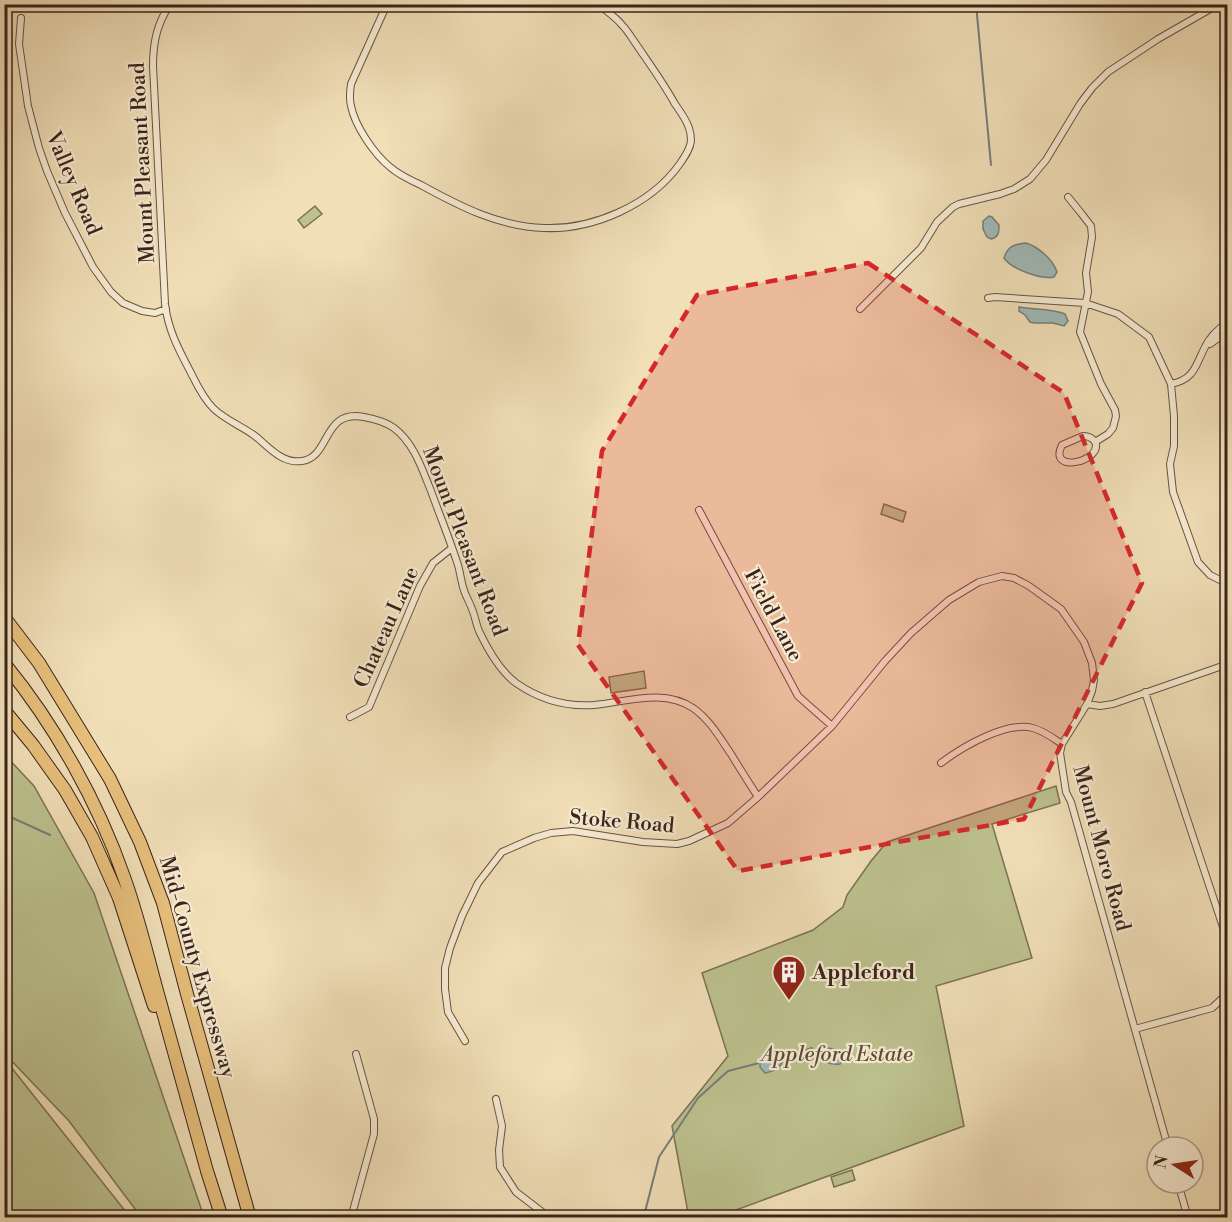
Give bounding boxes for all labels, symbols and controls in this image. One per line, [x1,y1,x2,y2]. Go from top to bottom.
street label: Mount Pleasant Road [125,62,161,264]
street label: Valley Road [39,127,107,239]
street label: Mount Pleasant Road [416,443,512,640]
street label: Chateau Lane [349,563,425,692]
street label: Field Lane [738,565,808,666]
street label: Mount Moro Road [1066,762,1136,934]
street label: Stoke Road [568,804,676,840]
street label: Mid-County Expressway [153,853,241,1082]
building icon: Appleford [771,954,807,1001]
place label: Appleford [811,960,915,986]
park label: Appleford Estate [759,1042,913,1068]
north arrow [1145,1135,1205,1195]
text: N [1150,1153,1172,1170]

